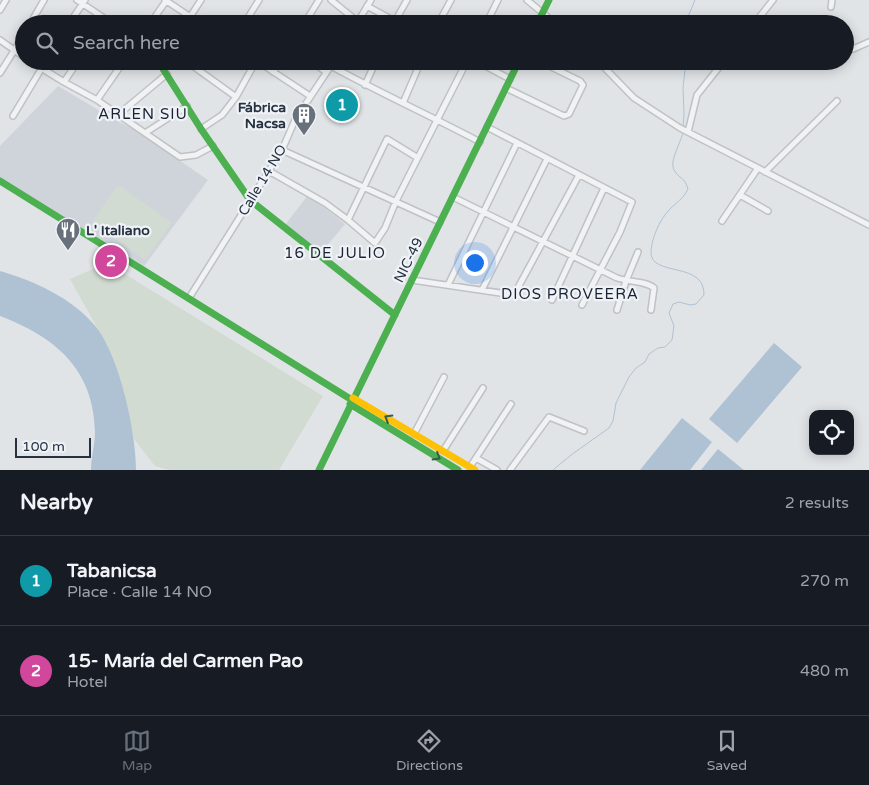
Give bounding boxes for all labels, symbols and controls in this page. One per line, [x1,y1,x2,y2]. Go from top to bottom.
search box [15,15,854,70]
icon: search [33,29,61,57]
text: Search here [73,32,180,54]
pin: 1 [326,86,358,124]
place label: Fábrica Nacsa [238,99,286,132]
building icon: Fábrica Nacsa [291,102,317,136]
district label: ARLEN SIU [98,105,188,123]
street label: Calle 14 NO [235,142,290,219]
restaurant icon: L' Italiano [55,217,81,251]
place label: L' Italiano [86,222,150,239]
street label: NIC-49 [390,235,427,286]
pin: 2 [95,242,127,280]
district label: 16 DE JULIO [284,244,386,262]
your location [462,250,488,276]
district label: DIOS PROVEERA [501,285,639,303]
map controls [809,410,854,455]
button: locate [809,410,854,455]
one-way arrow [384,415,393,425]
scale bar [15,435,91,458]
text: 100 m [22,438,65,455]
one-way arrow [431,451,440,460]
text: Nearby [20,490,93,515]
text: 2 results [785,493,849,513]
text: Tabanicsa [67,560,157,582]
text: 1 [31,571,41,591]
text: 270 m [800,571,849,591]
text: Place · Calle 14 NO [67,582,212,602]
text: 15- María del Carmen Pao [67,650,303,672]
text: 2 [31,661,41,681]
text: 480 m [800,661,849,681]
text: Hotel [67,672,108,692]
tab: Map [122,727,152,774]
tab: Directions [396,727,463,774]
tab: Saved [707,727,747,774]

